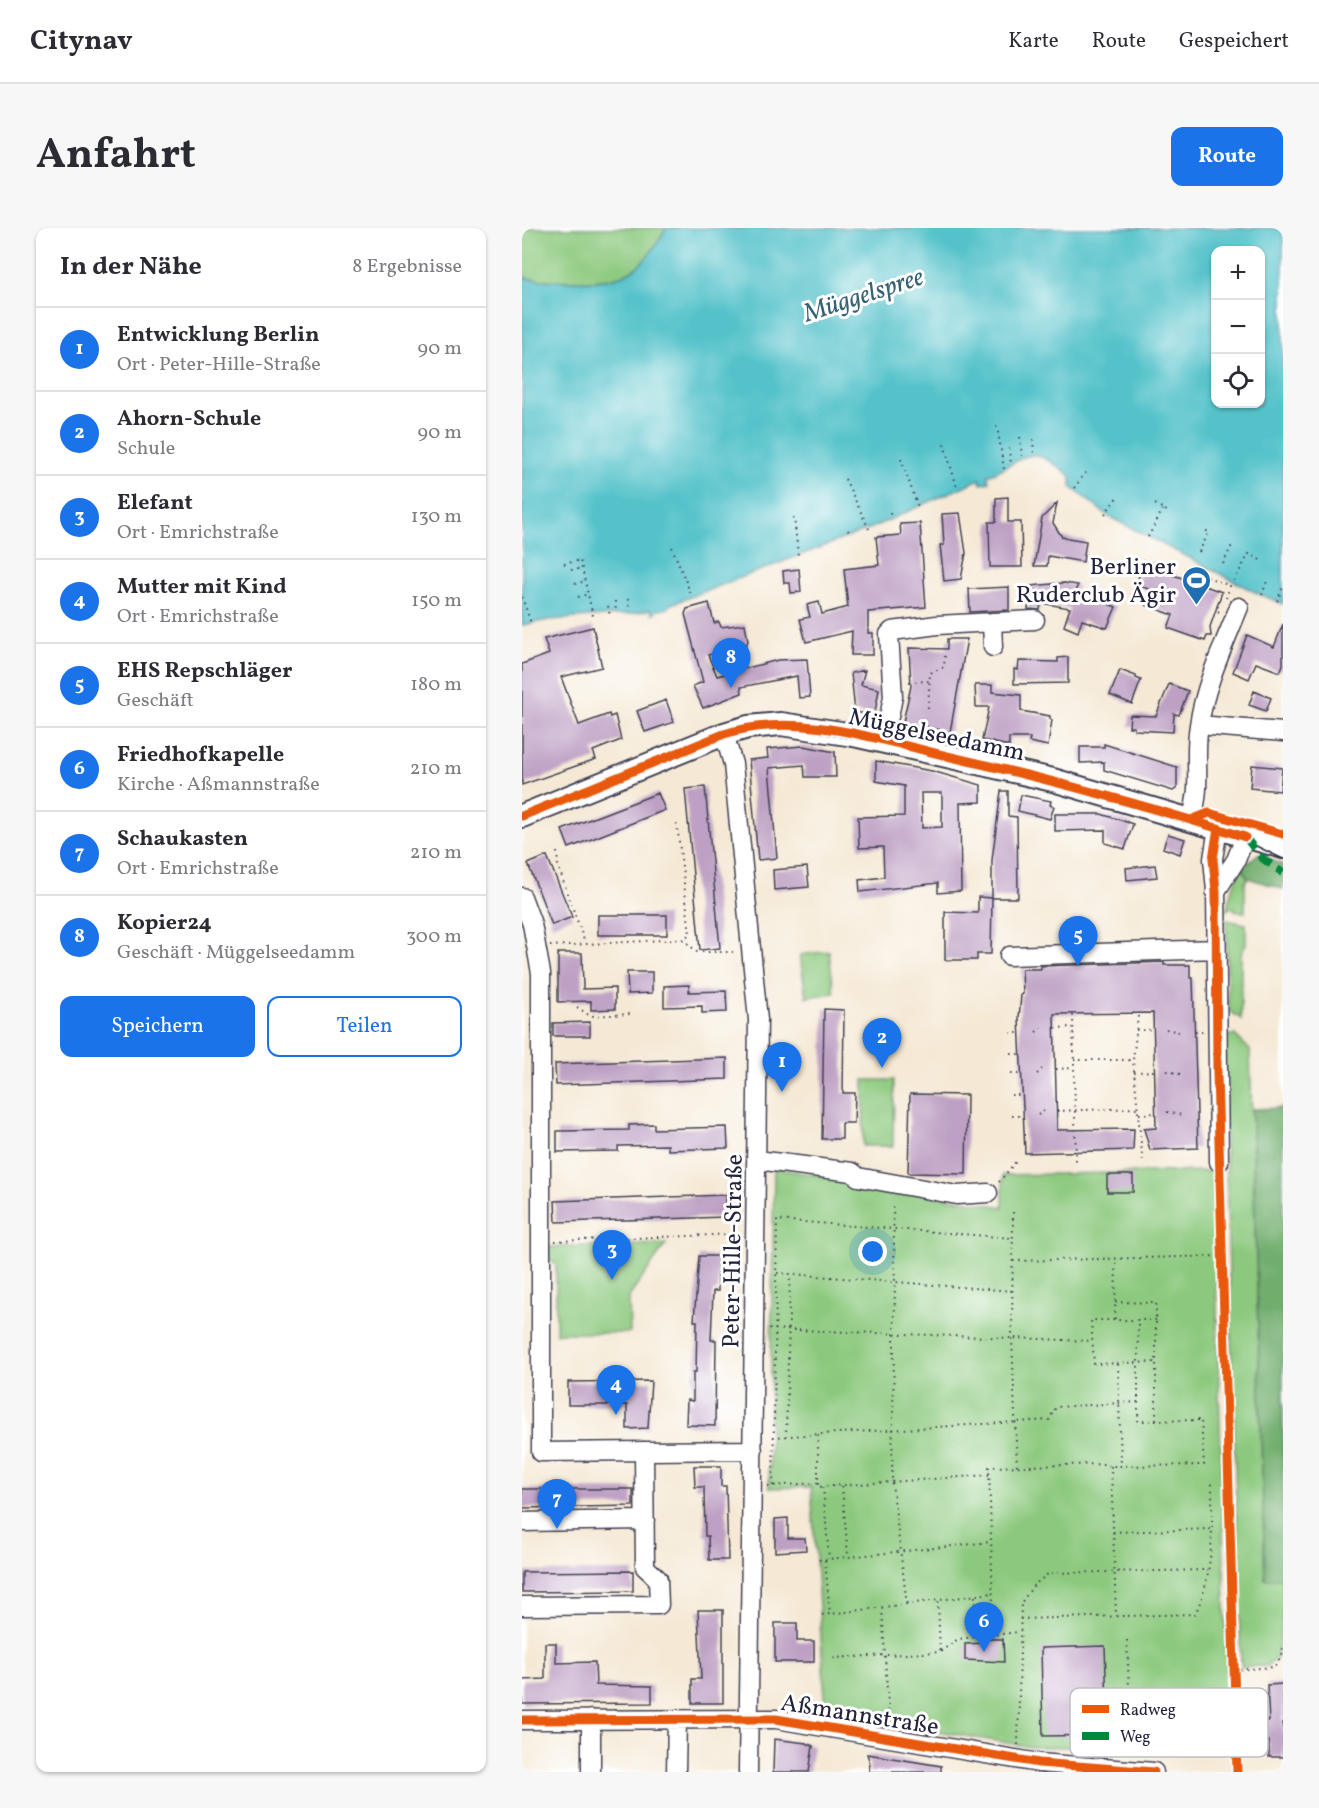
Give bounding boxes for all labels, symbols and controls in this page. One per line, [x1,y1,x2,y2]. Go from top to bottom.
text: Citynav [30,22,133,61]
text: Karte [1008,27,1059,56]
text: Route [1092,27,1146,56]
text: Gespeichert [1179,27,1289,56]
text: Anfahrt [36,127,196,186]
button: Route [1171,127,1283,186]
map controls [1211,246,1265,408]
button: + [1211,246,1265,300]
text: In der Nähe [60,249,202,285]
text: 8 Ergebnisse [352,253,462,281]
water label: Müggelspree [798,259,929,333]
button: − [1211,300,1265,354]
text: Entwicklung Berlin [117,320,319,351]
text: 1 [75,335,84,363]
text: 90 m [418,335,462,363]
text: Ort · Peter-Hille-Straße [117,351,321,379]
button: locate [1211,354,1265,408]
text: Ahorn-Schule [117,404,261,435]
text: 2 [74,419,85,447]
text: 90 m [418,419,462,447]
text: Schule [117,435,175,463]
text: Elefant [117,488,193,519]
text: 3 [74,503,85,531]
text: 130 m [411,503,462,531]
text: Ort · Emrichstraße [117,519,279,547]
place label: Berliner Ruderclub Ägir [1016,551,1176,613]
sports icon: Berliner Ruderclub Ägir [1181,564,1213,606]
text: Mutter mit Kind [117,572,287,603]
text: 4 [73,587,86,615]
text: 150 m [411,587,462,615]
text: Ort · Emrichstraße [117,603,279,631]
pin: 8 [712,638,750,688]
text: EHS Repschläger [117,656,292,687]
text: 5 [75,671,84,699]
text: 180 m [410,671,462,699]
text: Geschäft [117,687,194,715]
street label: Müggelseedamm [845,701,1028,771]
text: Friedhofkapelle [117,740,284,771]
text: 6 [74,755,85,783]
text: 210 m [410,755,462,783]
text: Kirche · Aßmannstraße [117,771,320,799]
text: Schaukasten [117,824,248,855]
text: 7 [75,839,84,867]
text: 210 m [410,839,462,867]
text: Ort · Emrichstraße [117,855,279,883]
text: Kopier24 [117,908,212,939]
pin: 5 [1058,916,1098,966]
text: 8 [74,923,85,951]
text: 300 m [406,923,462,951]
text: Geschäft · Müggelseedamm [117,939,355,967]
button: Speichern [60,996,255,1057]
button: Teilen [267,996,462,1057]
pin: 2 [862,1018,902,1068]
pin: 1 [762,1042,802,1092]
street label: Peter-Hille-Straße [715,1154,753,1348]
pin: 3 [592,1230,632,1280]
your location [858,1237,887,1266]
pin: 4 [596,1366,635,1415]
pin: 7 [537,1480,576,1529]
pin: 6 [964,1602,1004,1652]
street label: Aßmannstraße [778,1687,941,1745]
legend [1070,1688,1268,1757]
text: Radweg [1120,1700,1176,1722]
text: Weg [1120,1727,1151,1749]

